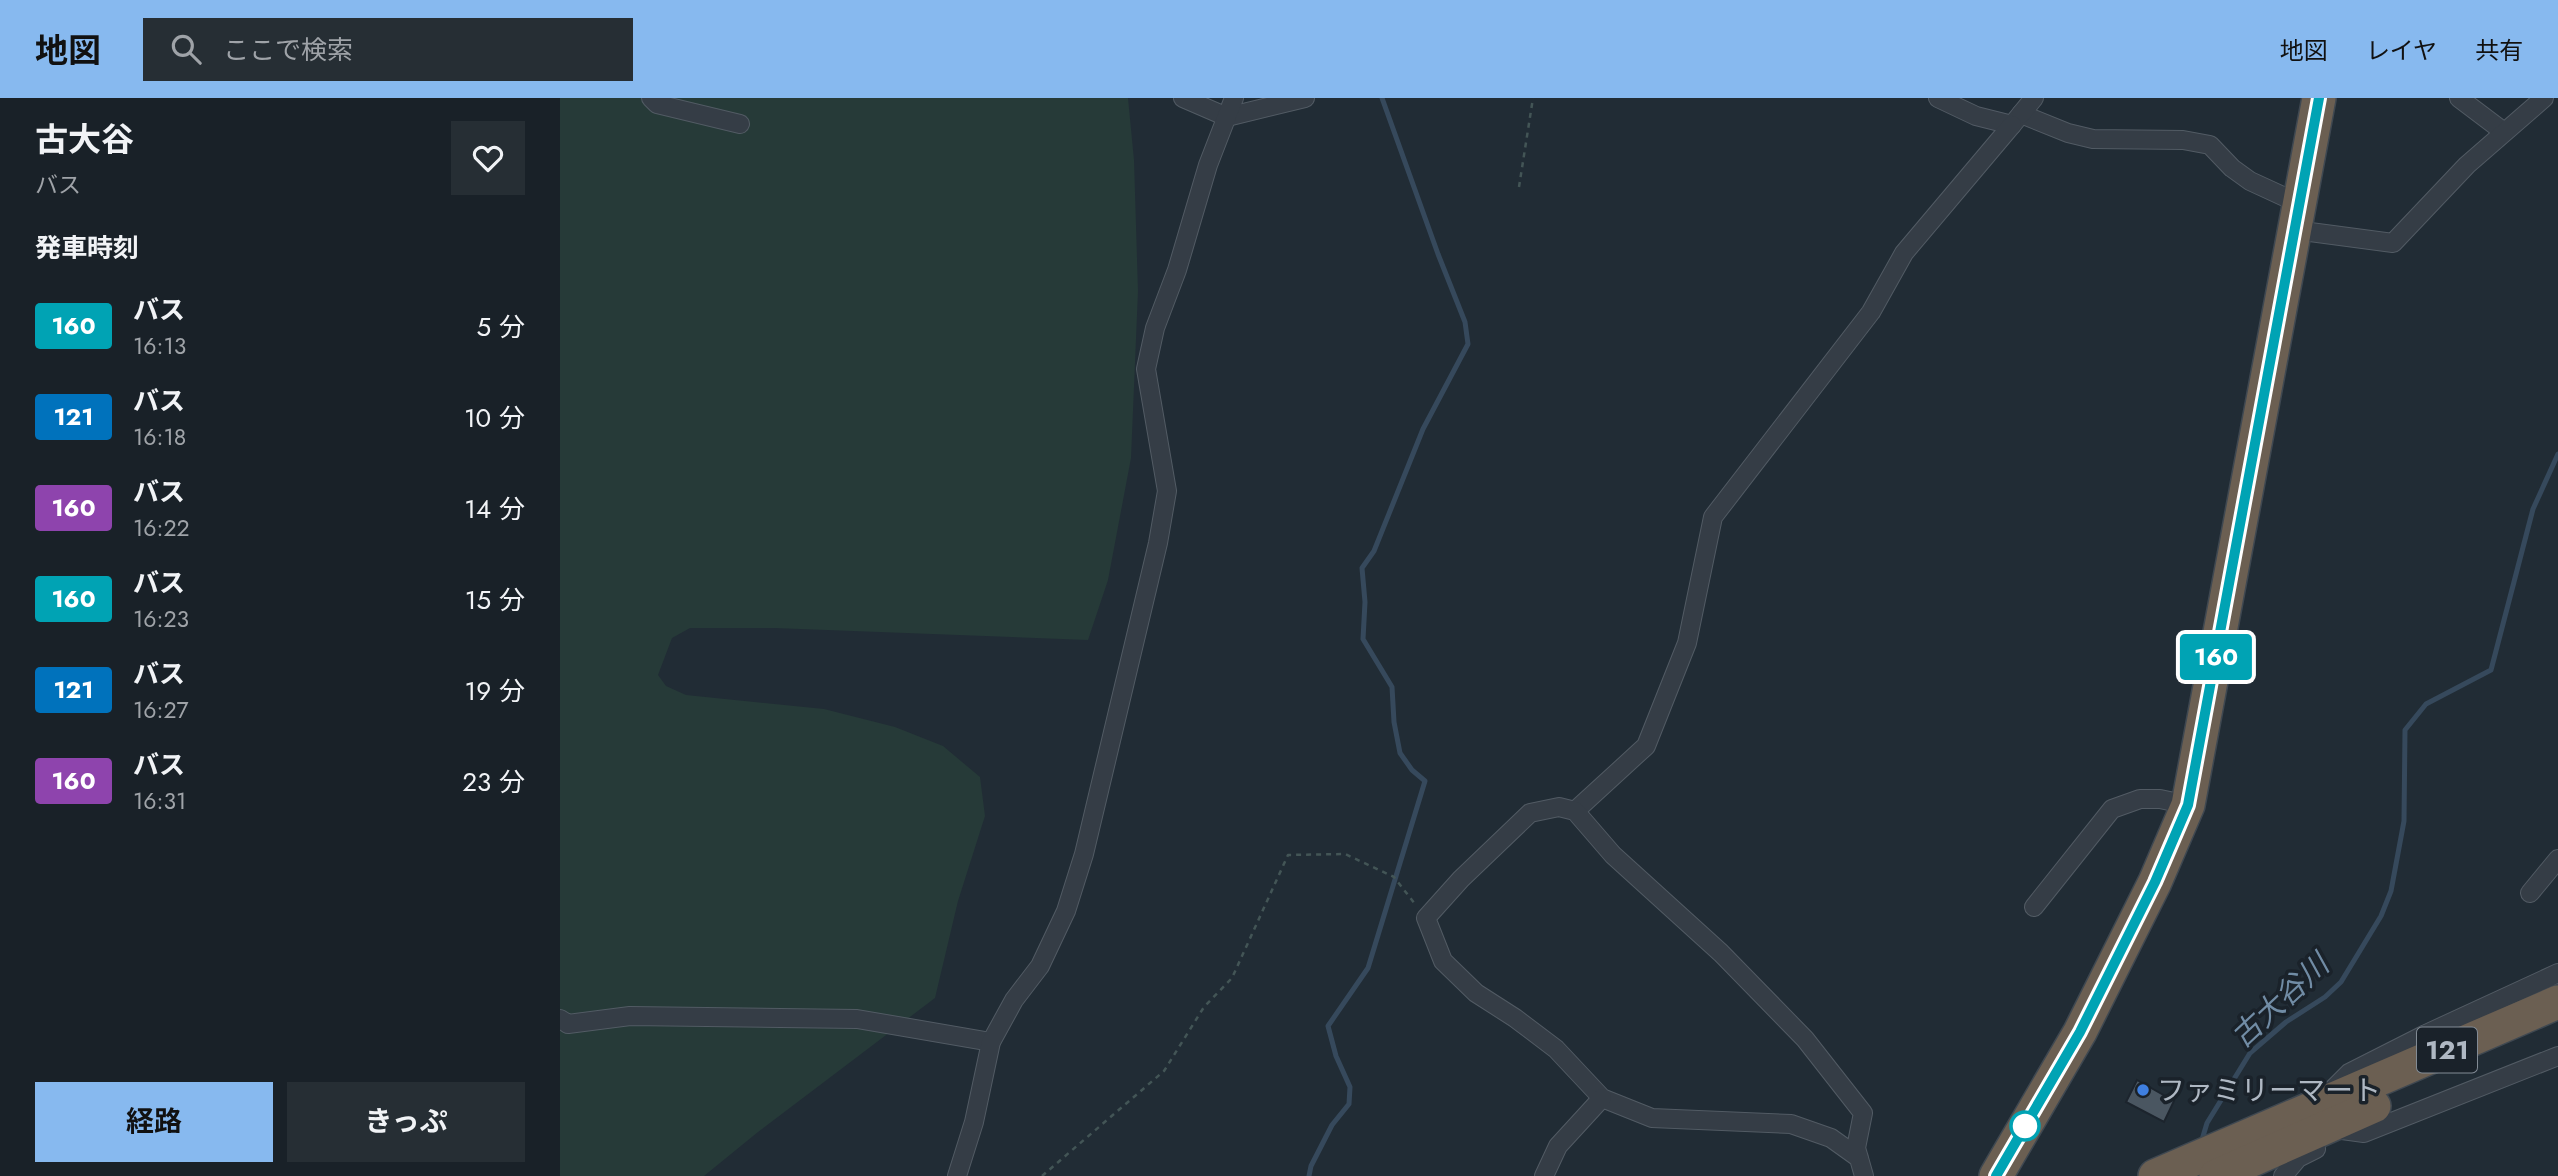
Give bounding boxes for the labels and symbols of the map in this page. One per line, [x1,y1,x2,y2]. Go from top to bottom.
line badge: 160 [2176,634,2256,680]
water label: 古大谷川 [2221,942,2340,1057]
road number: 121 [2417,1028,2477,1072]
place label: ファミリーマート [2157,1070,2381,1111]
marker: ファミリーマート [2135,1082,2151,1098]
unlabelled marker [2010,1111,2040,1141]

